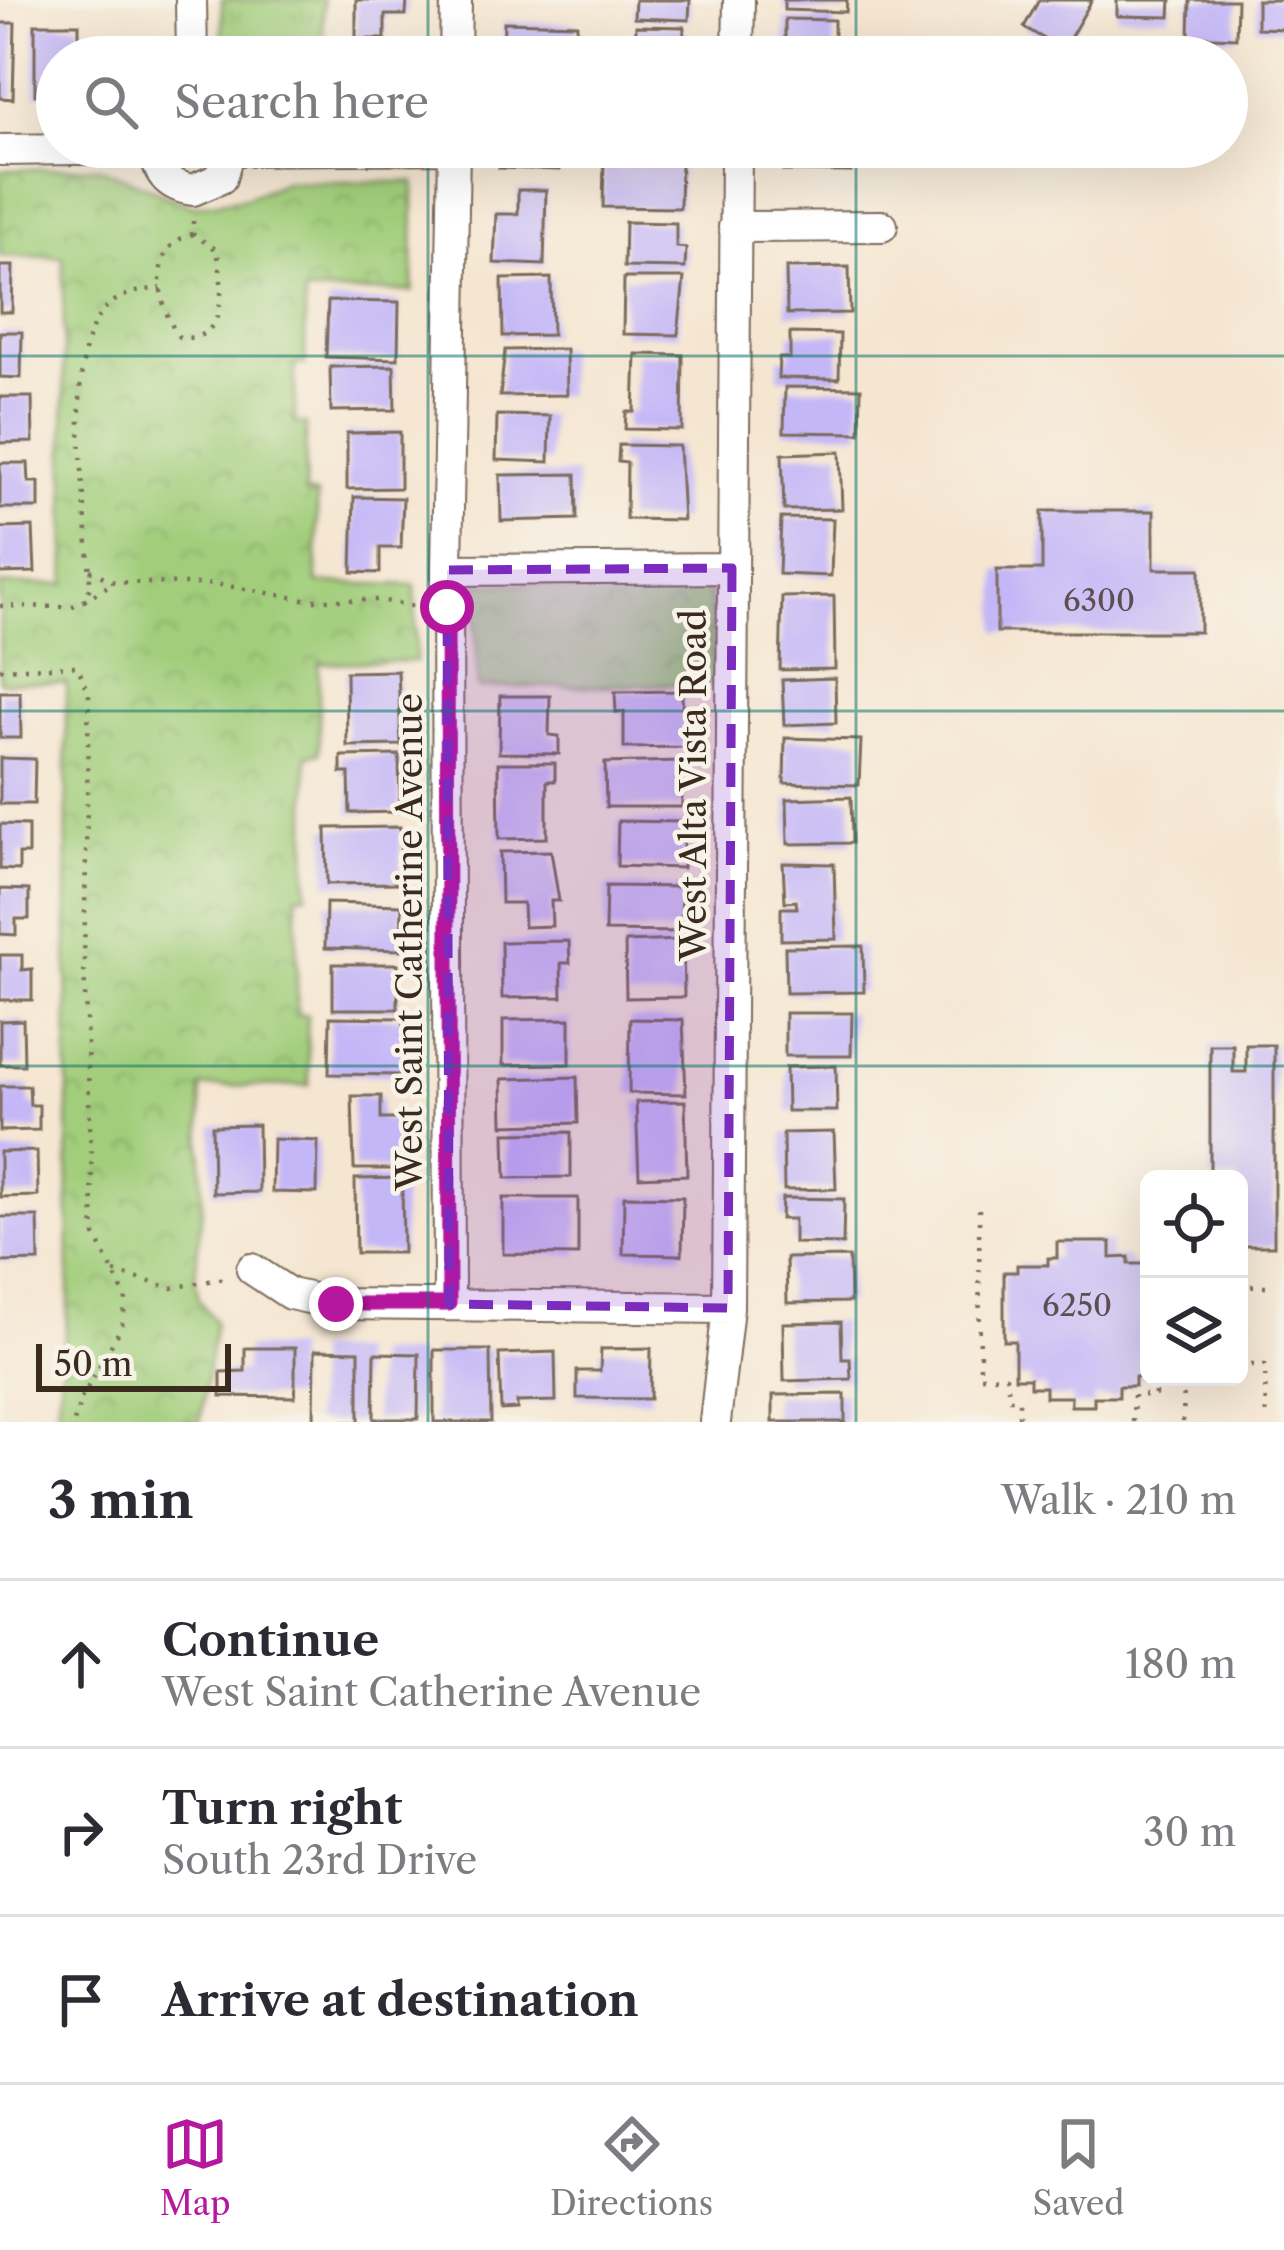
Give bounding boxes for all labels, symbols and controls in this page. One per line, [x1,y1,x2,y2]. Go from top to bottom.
search box [36,36,1248,168]
icon: search [78,69,144,135]
text: Search here [174,74,429,130]
route start [420,580,474,634]
house number: 6300 [1063,582,1135,619]
street label: West Alta Vista Road [671,609,715,962]
street label: West Saint Catherine Avenue [387,693,431,1192]
map controls [1140,1170,1248,1386]
button: locate [1140,1170,1248,1278]
route end [309,1277,363,1331]
button: layers [1140,1278,1248,1386]
house number: 6250 [1042,1287,1112,1324]
scale bar [36,1338,231,1391]
text: 50 m [54,1344,132,1385]
text: 3 min [48,1469,194,1531]
text: Walk · 210 m [1001,1476,1236,1524]
text: Continue [162,1612,379,1668]
icon: ahead [48,1631,114,1697]
text: 180 m [1125,1640,1236,1688]
text: West Saint Catherine Avenue [162,1668,701,1716]
text: Turn right [162,1780,402,1836]
icon: right [48,1799,114,1865]
text: 30 m [1143,1808,1236,1856]
text: South 23rd Drive [162,1836,477,1884]
icon: arrive [48,1967,114,2033]
text: Arrive at destination [162,1972,639,2028]
tab: Map [160,2111,231,2224]
tab: Directions [550,2111,713,2224]
tab: Saved [1033,2111,1124,2224]

